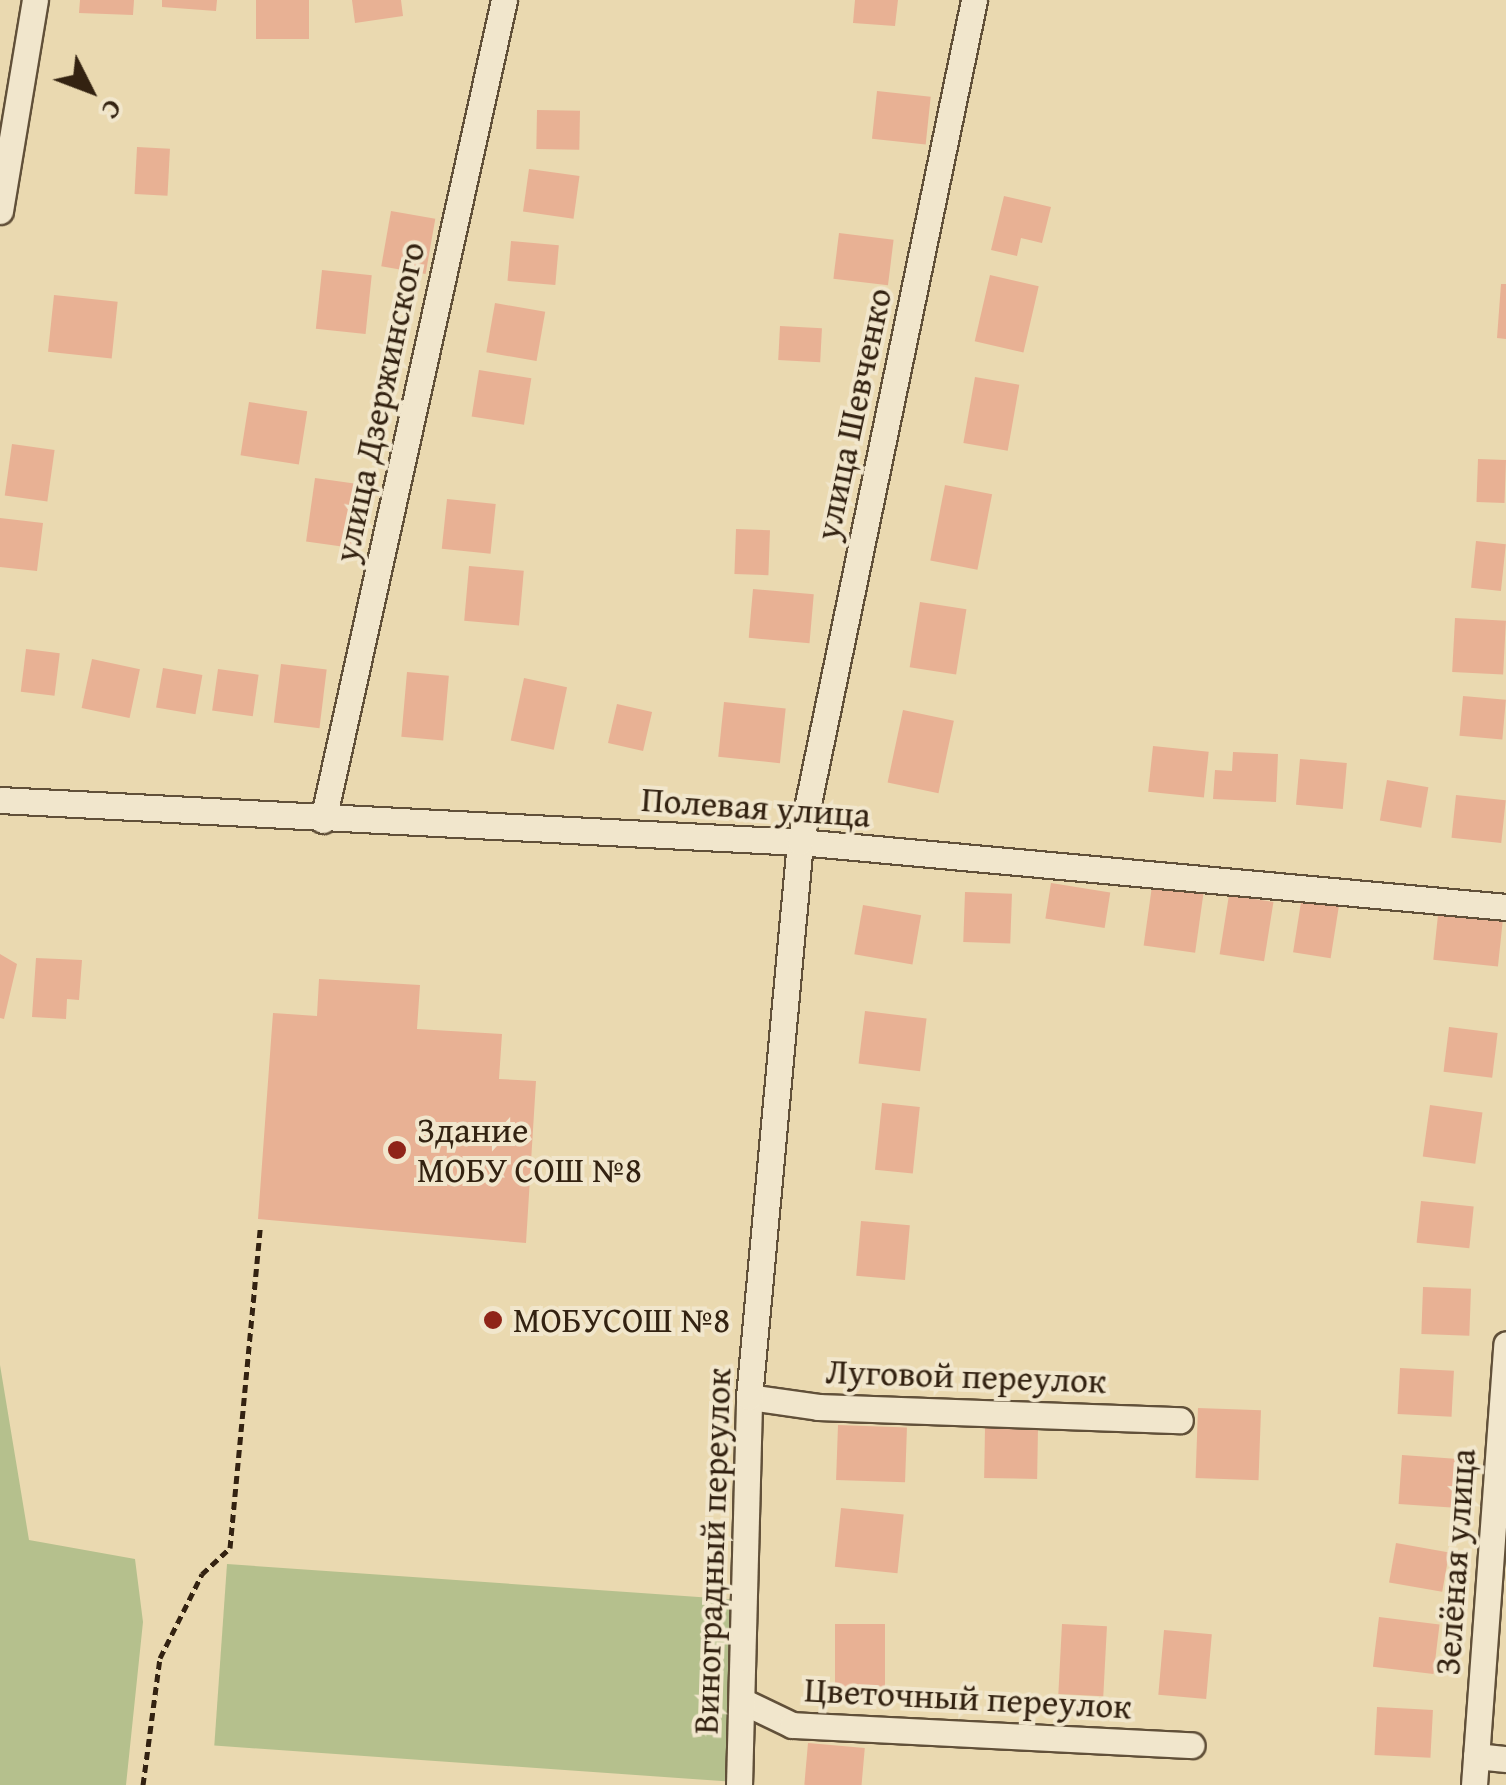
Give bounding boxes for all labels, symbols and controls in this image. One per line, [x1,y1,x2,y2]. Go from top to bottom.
north arrow [40,40,140,140]
text: С [92,91,133,130]
street label: улица Дзержинского [325,238,433,566]
street label: улица Шевченко [806,284,900,544]
street label: Полевая улица [640,778,872,836]
place label: Здание МОБУ СОШ №8 [417,1109,642,1191]
marker: Здание МОБУ СОШ №8 [386,1139,408,1161]
place label: МОБУСОШ №8 [513,1299,730,1341]
marker: МОБУСОШ №8 [482,1309,504,1331]
street label: Луговой переулок [825,1350,1107,1402]
street label: Виноградный переулок [685,1367,739,1735]
street label: Зелёная улица [1426,1447,1484,1677]
street label: Цветочный переулок [803,1668,1133,1728]

